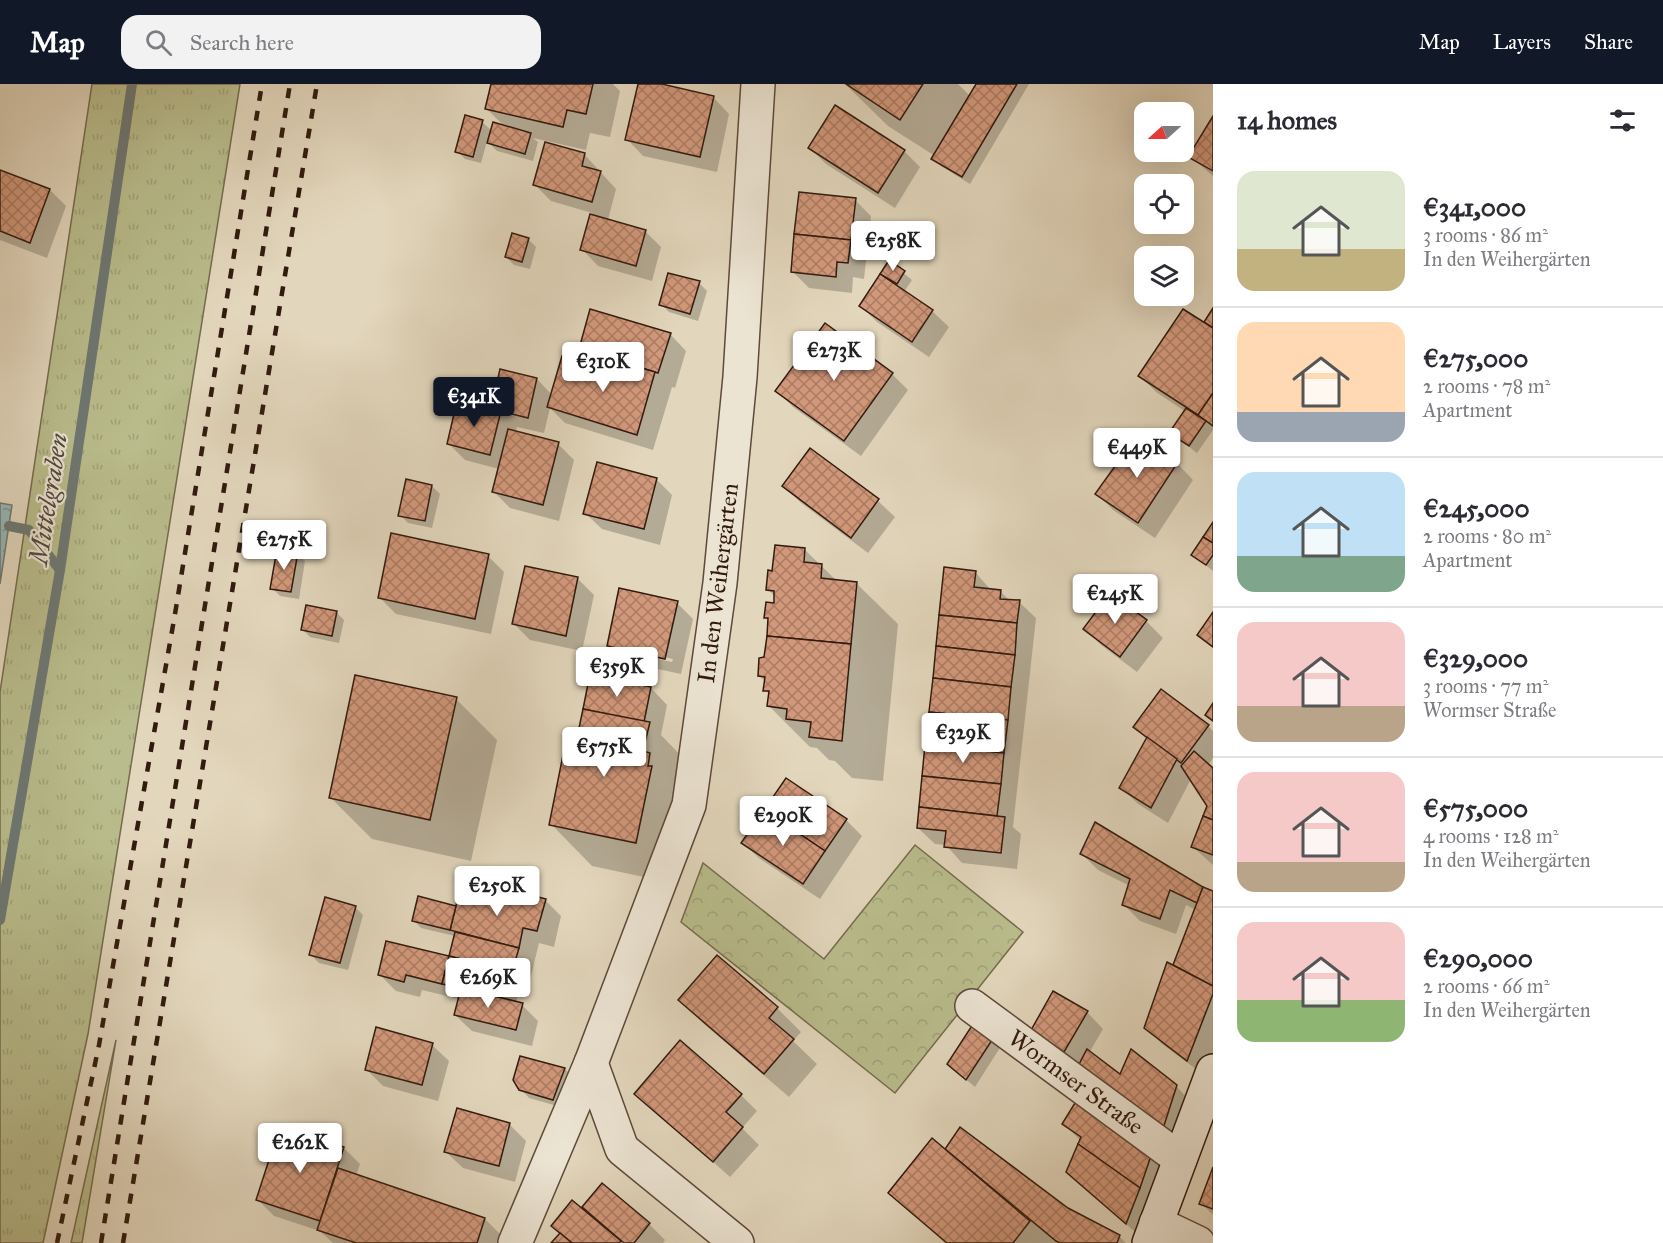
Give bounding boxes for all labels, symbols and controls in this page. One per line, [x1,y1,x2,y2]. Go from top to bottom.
search box [121,15,541,69]
text: Map [30,25,85,60]
icon: search [142,26,175,59]
text: Search here [190,29,294,56]
text: Map [1419,29,1460,55]
text: Layers [1493,29,1551,55]
text: Share [1584,29,1633,55]
north arrow [1134,102,1194,162]
map controls [1134,102,1194,306]
text: 14 homes [1237,104,1337,136]
icon: filters [1606,104,1639,137]
button: locate [1134,174,1194,234]
text: €341,000 [1423,191,1526,223]
icon: home [1285,195,1357,267]
pin: €258K [851,221,935,272]
text: 3 rooms · 86 m² [1423,223,1548,247]
text: €258K [865,228,921,252]
button: layers [1134,246,1194,306]
text: In den Weihergärten [1423,247,1591,271]
pin: €273K [792,331,876,382]
text: €273K [807,338,861,362]
pin: €310K [561,342,645,393]
text: €275,000 [1423,342,1528,374]
icon: home [1285,346,1357,418]
text: €310K [576,349,630,373]
text: 2 rooms · 78 m² [1423,374,1550,398]
pin: €341K [432,377,516,428]
text: €341K [447,384,501,408]
text: Apartment [1423,398,1512,422]
pin: €449K [1095,428,1179,479]
water label: Mittelgraben [21,431,74,570]
text: €449K [1107,435,1167,459]
street label: In den Weihergärten [691,481,745,685]
text: €245,000 [1423,492,1530,524]
icon: home [1285,496,1357,568]
pin: €275K [242,520,326,571]
text: 2 rooms · 80 m² [1423,524,1551,548]
text: €275K [256,527,312,551]
text: Apartment [1423,548,1512,572]
pin: €245K [1073,574,1157,625]
text: €245K [1087,581,1143,605]
text: €329,000 [1423,642,1528,674]
icon: home [1285,646,1357,718]
pin: €359K [575,647,659,698]
text: €359K [590,654,644,678]
text: 3 rooms · 77 m² [1423,674,1548,698]
text: Wormser Straße [1423,698,1556,722]
pin: €329K [921,713,1005,764]
text: €329K [936,720,990,744]
pin: €575K [562,727,646,778]
text: €575K [576,734,632,758]
text: €575,000 [1423,792,1528,824]
pin: €290K [741,796,825,847]
icon: home [1285,796,1357,868]
text: €290K [754,803,812,827]
text: 4 rooms · 128 m² [1423,824,1559,848]
text: In den Weihergärten [1423,848,1591,872]
pin: €250K [455,866,539,917]
text: €250K [469,873,525,897]
text: €290,000 [1423,942,1533,974]
icon: home [1285,946,1357,1018]
pin: €269K [446,958,530,1009]
text: €269K [459,965,517,989]
text: 2 rooms · 66 m² [1423,974,1549,998]
text: In den Weihergärten [1423,998,1591,1022]
street label: Wormser Straße [1002,1023,1150,1141]
pin: €262K [258,1123,342,1174]
text: €262K [272,1130,328,1154]

